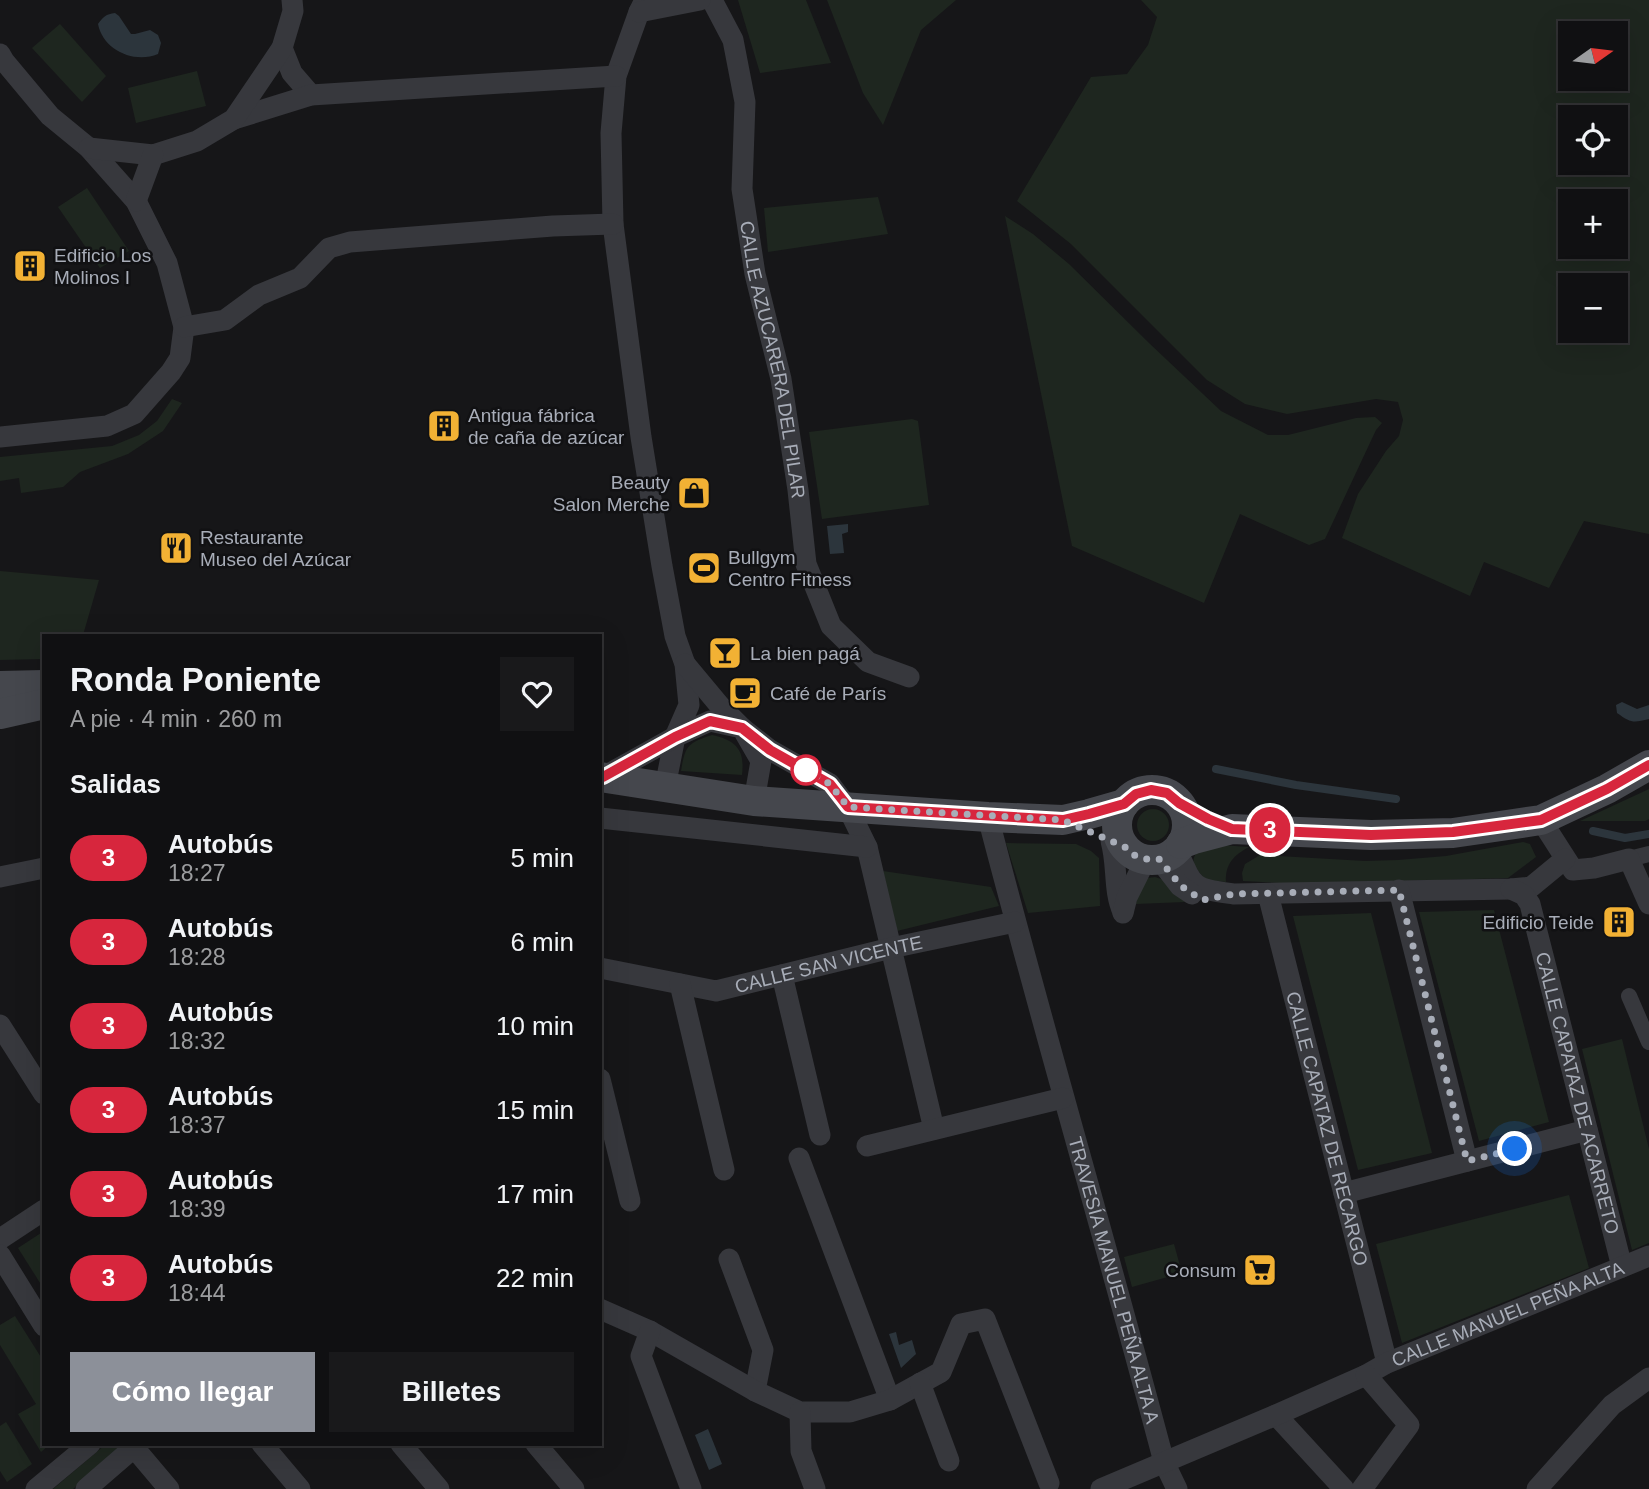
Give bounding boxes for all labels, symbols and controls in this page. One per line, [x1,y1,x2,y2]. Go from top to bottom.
north arrow [1558,21,1628,91]
map controls [1558,21,1628,343]
button: locate [1558,105,1628,175]
button: + [1558,189,1628,259]
street label: CALLE AZUCARERA DEL PILAR [736,219,809,500]
place label: Edificio Los Molinos I [54,245,151,288]
building icon: Edificio Los Molinos I [11,247,49,285]
button: − [1558,273,1628,343]
place label: Antigua fábrica de caña de azúcar [468,405,625,448]
building icon: Antigua fábrica de caña de azúcar [425,407,463,445]
place label: Beauty Salon Merche [553,472,670,515]
shop icon: Beauty Salon Merche [675,474,713,512]
place label: Restaurante Museo del Azúcar [200,527,352,570]
restaurant icon: Restaurante Museo del Azúcar [157,529,195,567]
place label: Bullgym Centro Fitness [728,547,852,590]
sports icon: Bullgym Centro Fitness [685,549,723,587]
bar icon: La bien pagá [706,634,744,672]
place label: La bien pagá [750,643,860,664]
button: heart [500,657,574,731]
text: Ronda Poniente [70,661,321,698]
cafe icon: Café de París [726,674,764,712]
place label: Café de París [770,683,886,704]
text: A pie · 4 min · 260 m [70,706,282,732]
unlabelled marker [791,755,821,785]
text: Salidas [70,769,161,799]
line badge: 3 [1247,807,1293,853]
text: 3 [1263,816,1277,843]
text: Autobús [168,829,273,859]
text: 5 min [510,843,574,873]
text: 3 [102,844,115,871]
text: 18:27 [168,860,226,886]
building icon: Edificio Teide [1600,903,1638,941]
place label: Edificio Teide [1482,912,1594,933]
text: Autobús [168,913,273,943]
text: 6 min [510,927,574,957]
text: 3 [102,928,115,955]
street label: CALLE SAN VICENTE [733,932,924,997]
text: 18:28 [168,944,226,970]
street label: CALLE CAPATAZ DE ACARRETO [1532,950,1623,1236]
street label: CALLE CAPATAZ DE RECARGO [1282,989,1372,1268]
text: Autobús [168,997,273,1027]
text: 10 min [496,1011,574,1041]
text: 3 [102,1012,115,1039]
text: 18:32 [168,1028,226,1054]
text: Autobús [168,1081,273,1111]
text: 15 min [496,1095,574,1125]
text: 3 [102,1096,115,1123]
text: 18:37 [168,1112,226,1138]
your location [1497,1131,1532,1166]
street label: TRAVESÍA MANUEL PEÑA ALTA A [1064,1135,1163,1426]
text: Autobús [168,1165,273,1195]
text: 17 min [496,1179,574,1209]
text: 3 [102,1180,115,1207]
text: 18:39 [168,1196,226,1222]
text: Autobús [168,1249,273,1279]
supermarket icon: Consum [1241,1251,1279,1289]
street label: CALLE MANUEL PEÑA ALTA [1389,1257,1627,1371]
place label: Consum [1165,1260,1236,1281]
text: 22 min [496,1263,574,1293]
text: 3 [102,1264,115,1291]
text: 18:44 [168,1280,226,1306]
button: Cómo llegar [70,1352,315,1432]
button: Billetes [329,1352,574,1432]

